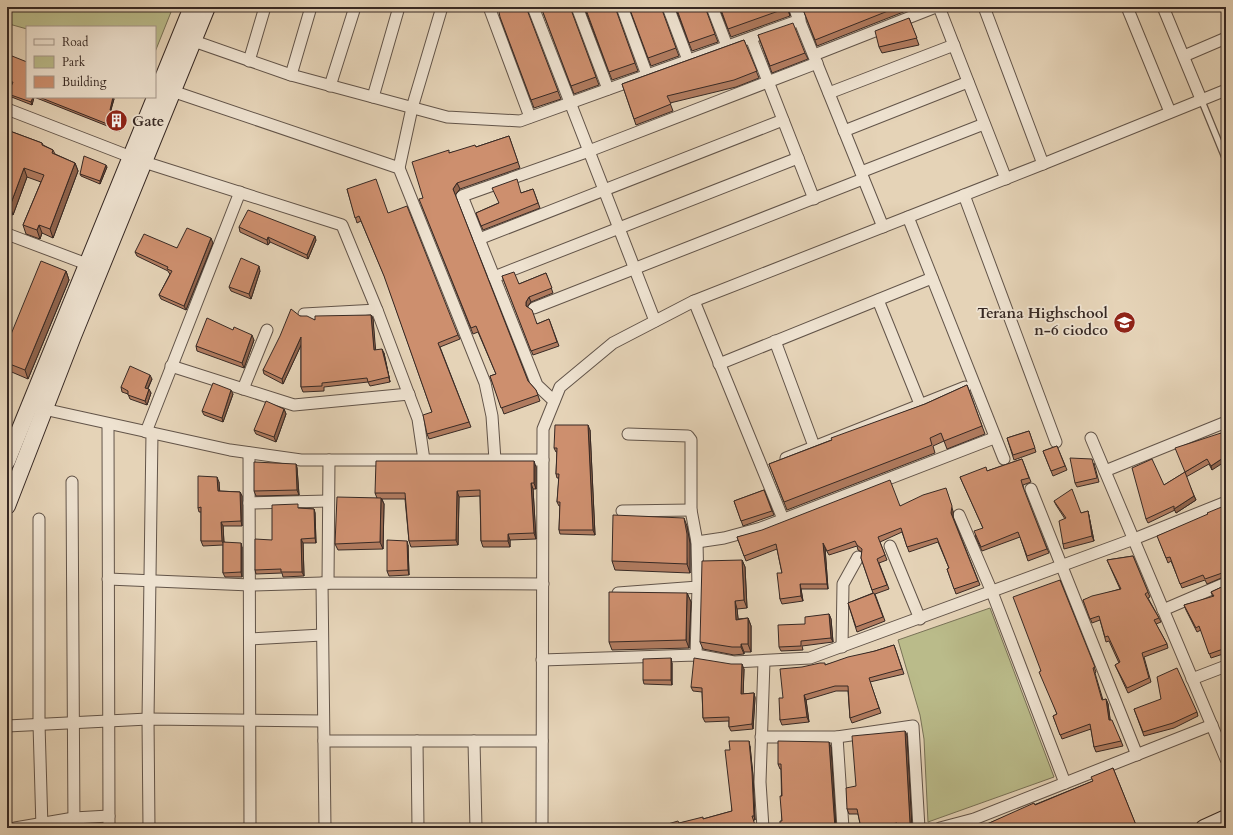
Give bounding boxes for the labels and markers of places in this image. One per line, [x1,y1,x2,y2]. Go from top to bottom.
building icon: Gate [103,108,129,134]
place label: Gate [132,111,164,131]
place label: Terana Highschool n-6 ciodco [977,303,1109,340]
school or university icon: Terana Highschool n-6 ciodco [1111,309,1137,335]

